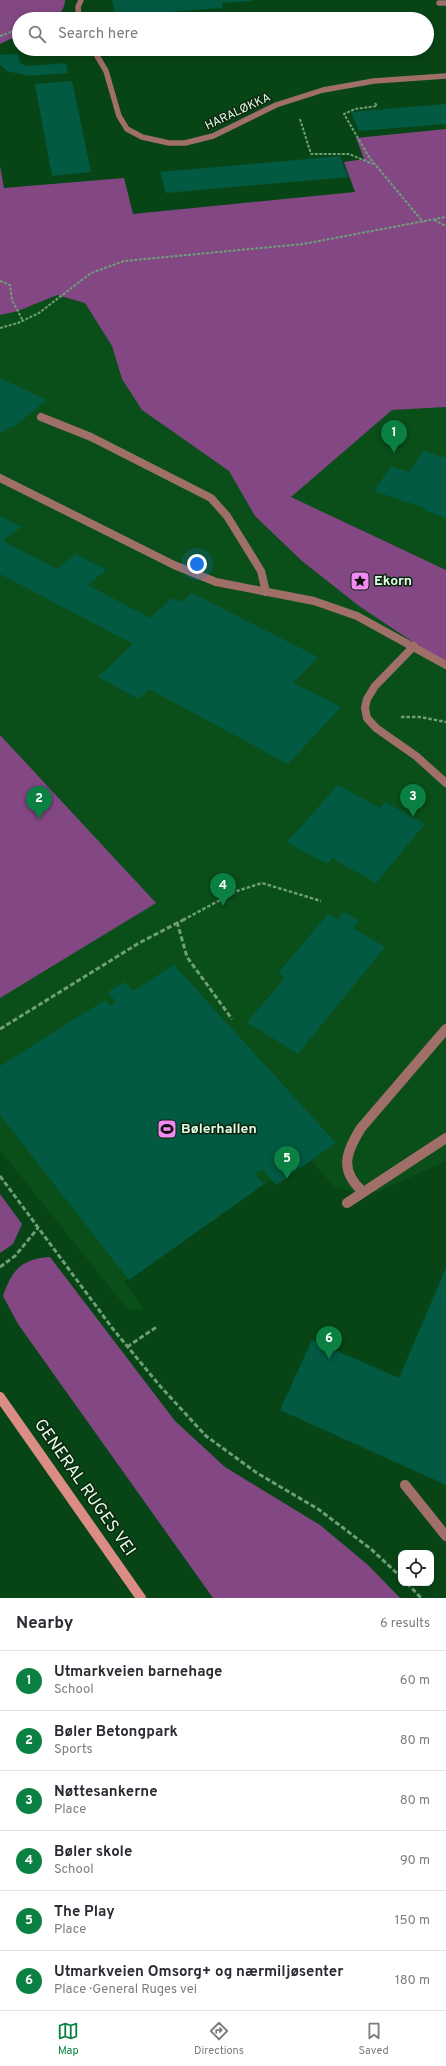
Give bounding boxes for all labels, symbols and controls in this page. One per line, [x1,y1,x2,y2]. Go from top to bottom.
search box [12,12,434,56]
icon: search [26,23,48,45]
text: Search here [58,25,138,44]
street label: HARALØKKA [203,90,273,134]
pin: 1 [381,420,407,453]
your location [187,554,207,574]
place icon: Ekorn [349,570,371,592]
place label: Ekorn [374,573,412,590]
pin: 3 [400,784,426,817]
pin: 2 [26,786,52,819]
pin: 4 [210,873,236,906]
sports icon: Bølerhallen [156,1118,178,1140]
place label: Bølerhallen [181,1121,257,1138]
pin: 5 [274,1146,300,1179]
pin: 6 [316,1326,342,1359]
street label: GENERAL RUGES VEI [28,1415,140,1561]
map controls [398,1550,434,1586]
button: locate [398,1550,434,1586]
text: Nearby [16,1613,73,1635]
text: 6 results [380,1616,430,1632]
text: Utmarkveien barnehage [54,1663,222,1682]
text: 1 [26,1673,32,1689]
text: 60 m [400,1673,430,1689]
text: School [54,1682,94,1698]
text: Bøler Betongpark [54,1723,178,1742]
text: 2 [25,1733,33,1749]
text: 80 m [400,1733,430,1749]
text: Sports [54,1742,93,1758]
text: Nøttesankerne [54,1783,158,1802]
text: 3 [25,1793,33,1809]
text: 80 m [400,1793,430,1809]
text: Place [54,1802,86,1818]
text: Bøler skole [54,1843,132,1862]
text: 4 [25,1853,33,1869]
text: 90 m [400,1853,430,1869]
text: School [54,1862,94,1878]
text: The Play [54,1903,115,1922]
text: 5 [25,1913,33,1929]
text: 150 m [395,1913,430,1929]
text: Place [54,1922,86,1938]
text: Utmarkveien Omsorg+ og nærmiljøsenter [54,1963,344,1982]
text: 6 [25,1973,33,1989]
text: 180 m [395,1973,430,1989]
text: Place · General Ruges vei [54,1982,197,1998]
tab: Map [57,2020,79,2058]
tab: Directions [194,2020,244,2058]
tab: Saved [358,2020,389,2058]

